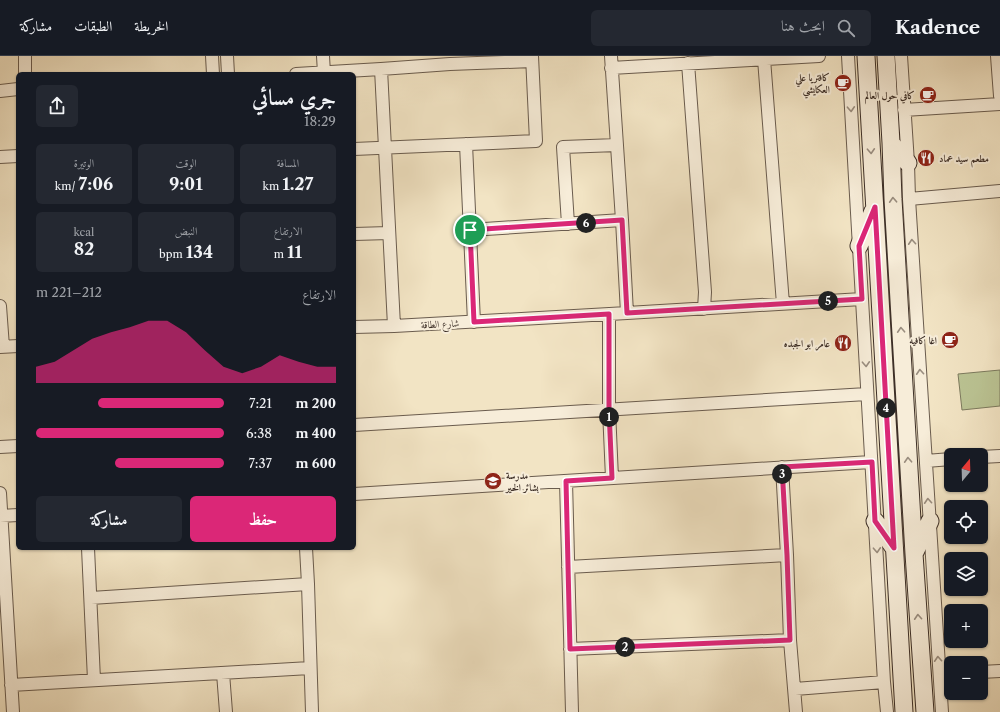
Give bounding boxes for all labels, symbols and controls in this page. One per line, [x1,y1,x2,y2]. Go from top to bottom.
search box [591,10,871,46]
text: ابحث هنا [781,16,825,35]
text: Kadence [895,16,980,39]
text: مشاركة [20,17,52,35]
text: الطبقات [74,17,112,35]
text: الخريطة [134,17,168,35]
icon: search [835,17,857,39]
place label: كافتريا علي العكايشي [794,71,830,99]
cafe icon: كافتريا علي العكايشي [833,73,853,93]
text: جري مسائي [252,84,336,111]
button: share [36,85,78,127]
cafe icon: كافي حول العالم [918,85,938,105]
place label: كافي حول العالم [865,89,915,105]
one-way arrow [847,106,855,112]
text: 18:29 [304,113,336,129]
one-way arrow [867,148,876,154]
restaurant icon: مطعم سيد عماد [916,148,936,168]
place label: مطعم سيد عماد [939,152,989,168]
text: الوتيرة [74,156,94,170]
text: الوقت [175,156,197,170]
text: المسافة [277,156,299,170]
text: 7:06 [78,174,113,194]
text: 9:01 [169,174,203,194]
text: 1.27 [282,174,313,194]
text: /km [55,179,78,193]
text: km [263,179,282,193]
one-way arrow [889,197,897,203]
pin [453,213,487,247]
pin: 6 [576,213,596,233]
text: 6 [583,216,589,230]
icon: arrive [459,219,481,241]
text: النبض [175,224,197,238]
text: الارتفاع [274,224,302,238]
text: kcal [74,225,94,239]
text: 82 [74,239,94,259]
one-way arrow [907,239,916,245]
text: 134 [186,242,213,262]
text: 11 [287,242,302,262]
text: bpm [159,247,186,261]
text: m [274,247,287,261]
text: 212–221 m [36,284,102,300]
text: الارتفاع [302,286,336,302]
pin: 5 [818,291,838,311]
text: 5 [825,294,831,308]
street label: شارع الطاقة [420,316,460,334]
one-way arrow [896,327,905,333]
cafe icon: اغا كافيه [940,330,960,350]
restaurant icon: عامر ابو الجبده [833,333,853,353]
place label: اغا كافيه [909,334,937,347]
place label: عامر ابو الجبده [784,337,830,351]
one-way arrow [861,361,870,368]
one-way arrow [916,369,924,375]
text: 7:21 [249,395,272,411]
text: 200 m [296,395,336,411]
pin: 4 [876,398,896,418]
text: 4 [883,401,889,415]
pin: 1 [599,407,619,427]
text: 1 [607,410,611,424]
text: 6:38 [246,425,272,441]
text: 400 m [296,425,336,441]
north arrow [944,448,988,492]
map controls [944,448,988,700]
text: 7:37 [248,455,272,471]
text: 600 m [295,455,336,471]
one-way arrow [904,457,913,463]
pin: 3 [772,464,792,484]
text: 3 [779,467,785,481]
place label: مدرسة بشائر الخير [505,469,540,494]
school or university icon: مدرسة بشائر الخير [483,471,503,491]
button: مشاركة [36,496,182,542]
button: حفظ [190,496,336,542]
one-way arrow [924,498,933,504]
button: locate [944,500,988,544]
one-way arrow [872,547,881,553]
button: layers [944,552,988,596]
button: + [944,604,988,648]
one-way arrow [914,614,923,620]
pin: 2 [615,637,635,657]
text: 2 [622,640,628,654]
one-way arrow [934,656,943,662]
button: − [944,656,988,700]

